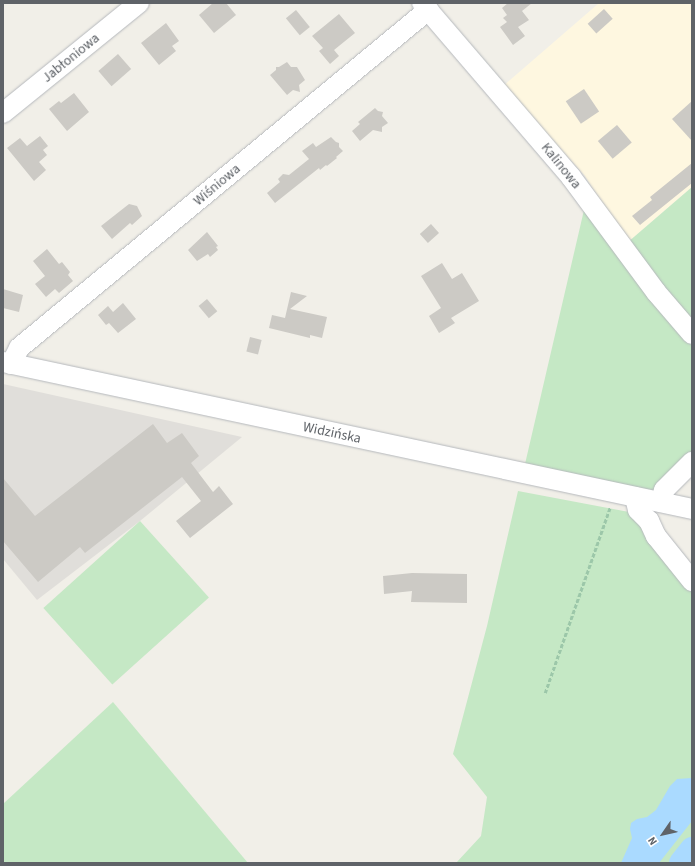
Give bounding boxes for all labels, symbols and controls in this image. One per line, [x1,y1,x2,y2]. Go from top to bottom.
street label: Jabłoniowa [39,30,103,86]
street label: Kalinowa [537,140,585,192]
street label: Wiśniowa [190,161,244,209]
street label: Widzińska [301,419,363,447]
north arrow [643,814,683,854]
text: N [644,834,661,848]

